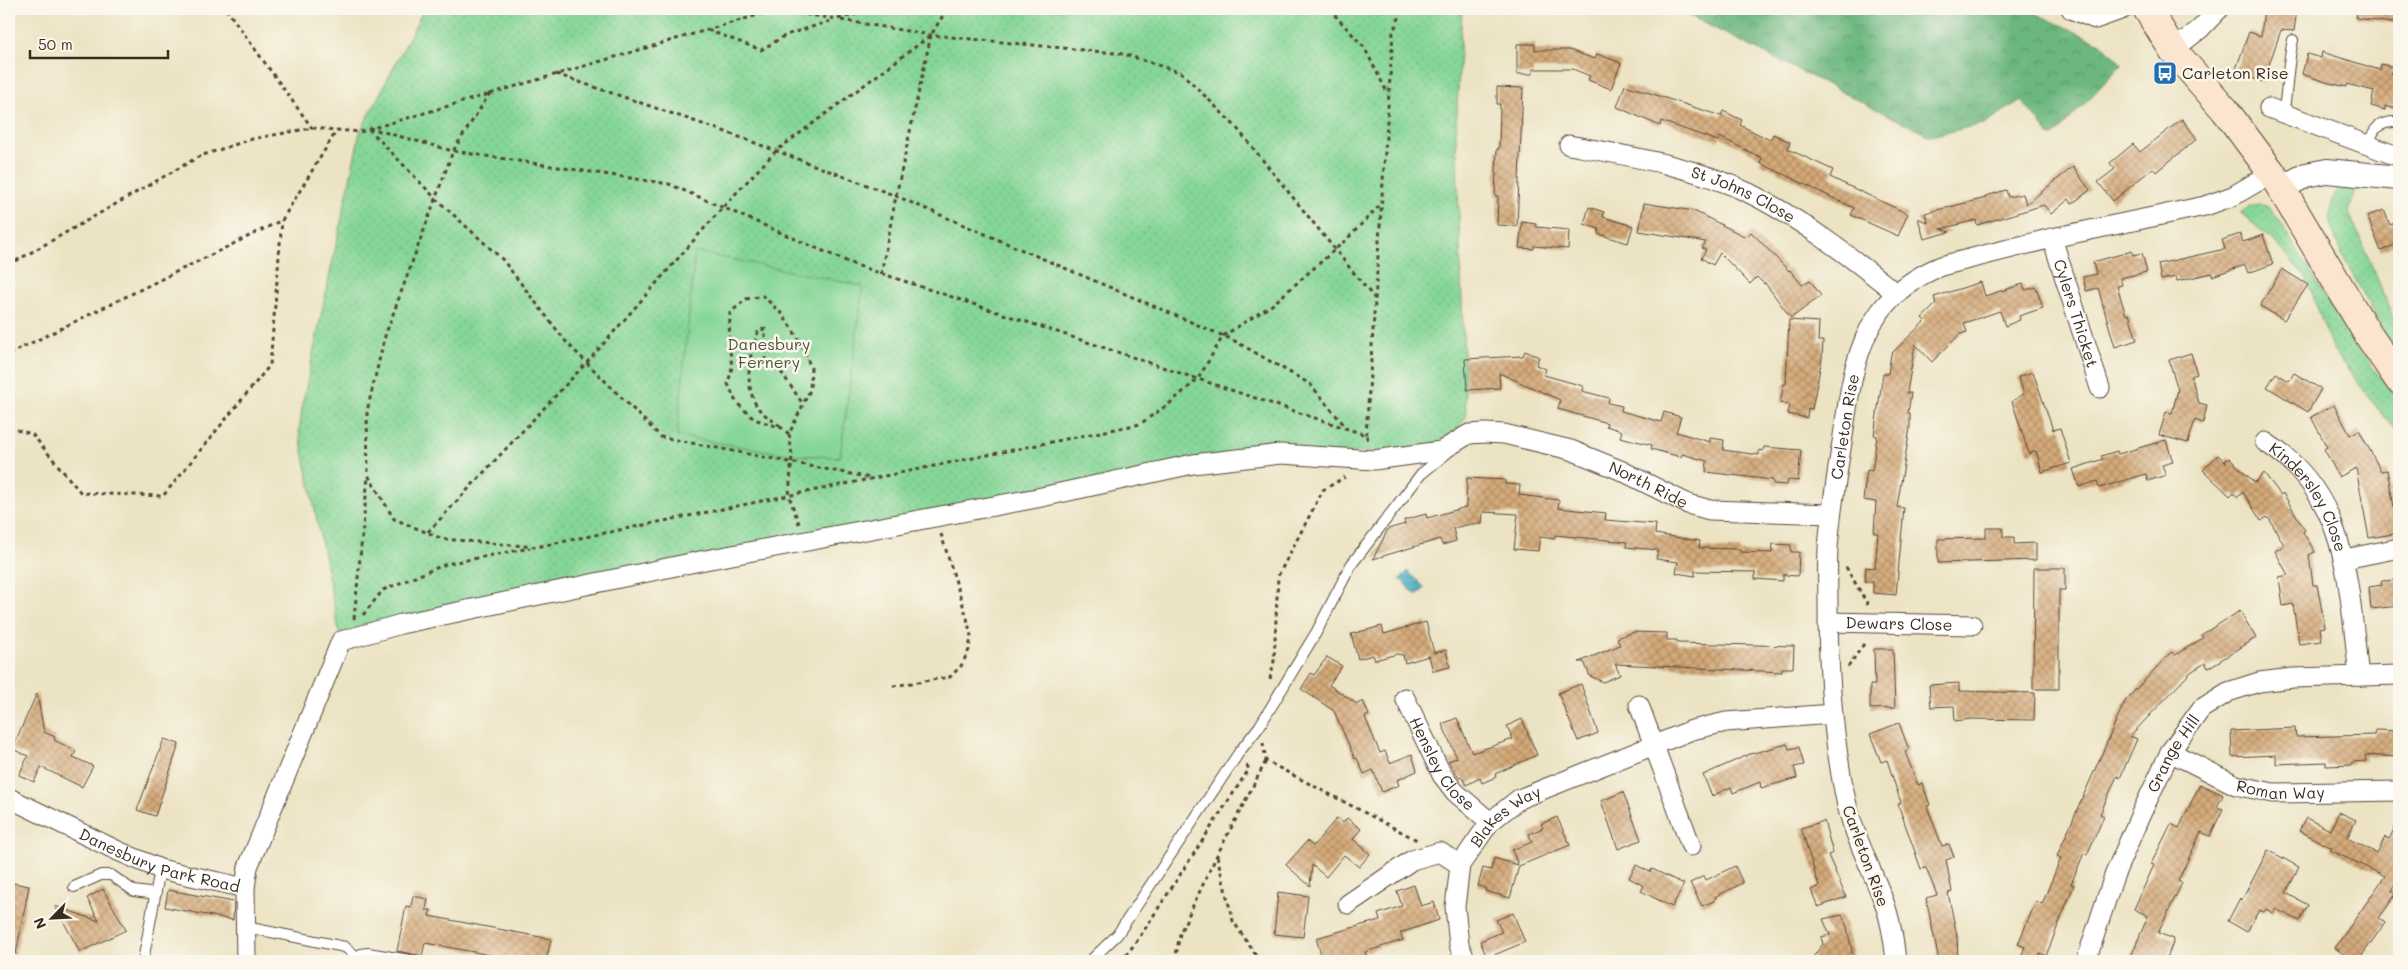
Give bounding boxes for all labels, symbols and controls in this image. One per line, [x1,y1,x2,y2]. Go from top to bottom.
scale bar [30,28,168,60]
text: 50 m [38,34,73,54]
bus stop icon: Carleton Rise [2152,60,2178,86]
place label: Carleton Rise [2182,62,2289,83]
street label: St Johns Close [1689,161,1800,227]
street label: Cylers Thicket [2049,256,2104,370]
park label: Danesbury Fernery [728,333,810,372]
street label: Carleton Rise [1825,372,1863,481]
street label: Kindersley Close [2265,437,2352,554]
street label: North Ride [1606,456,1692,512]
street label: Dewars Close [1845,611,1953,635]
street label: Grange Hill [2142,710,2204,795]
street label: Hensley Close [1406,713,1480,815]
street label: Roman Way [2235,774,2325,803]
street label: Blakes Way [1465,780,1544,851]
street label: Carleton Rise [1838,802,1895,910]
street label: Danesbury Park Road [76,823,242,897]
north arrow [28,892,78,942]
text: N [29,915,51,932]

